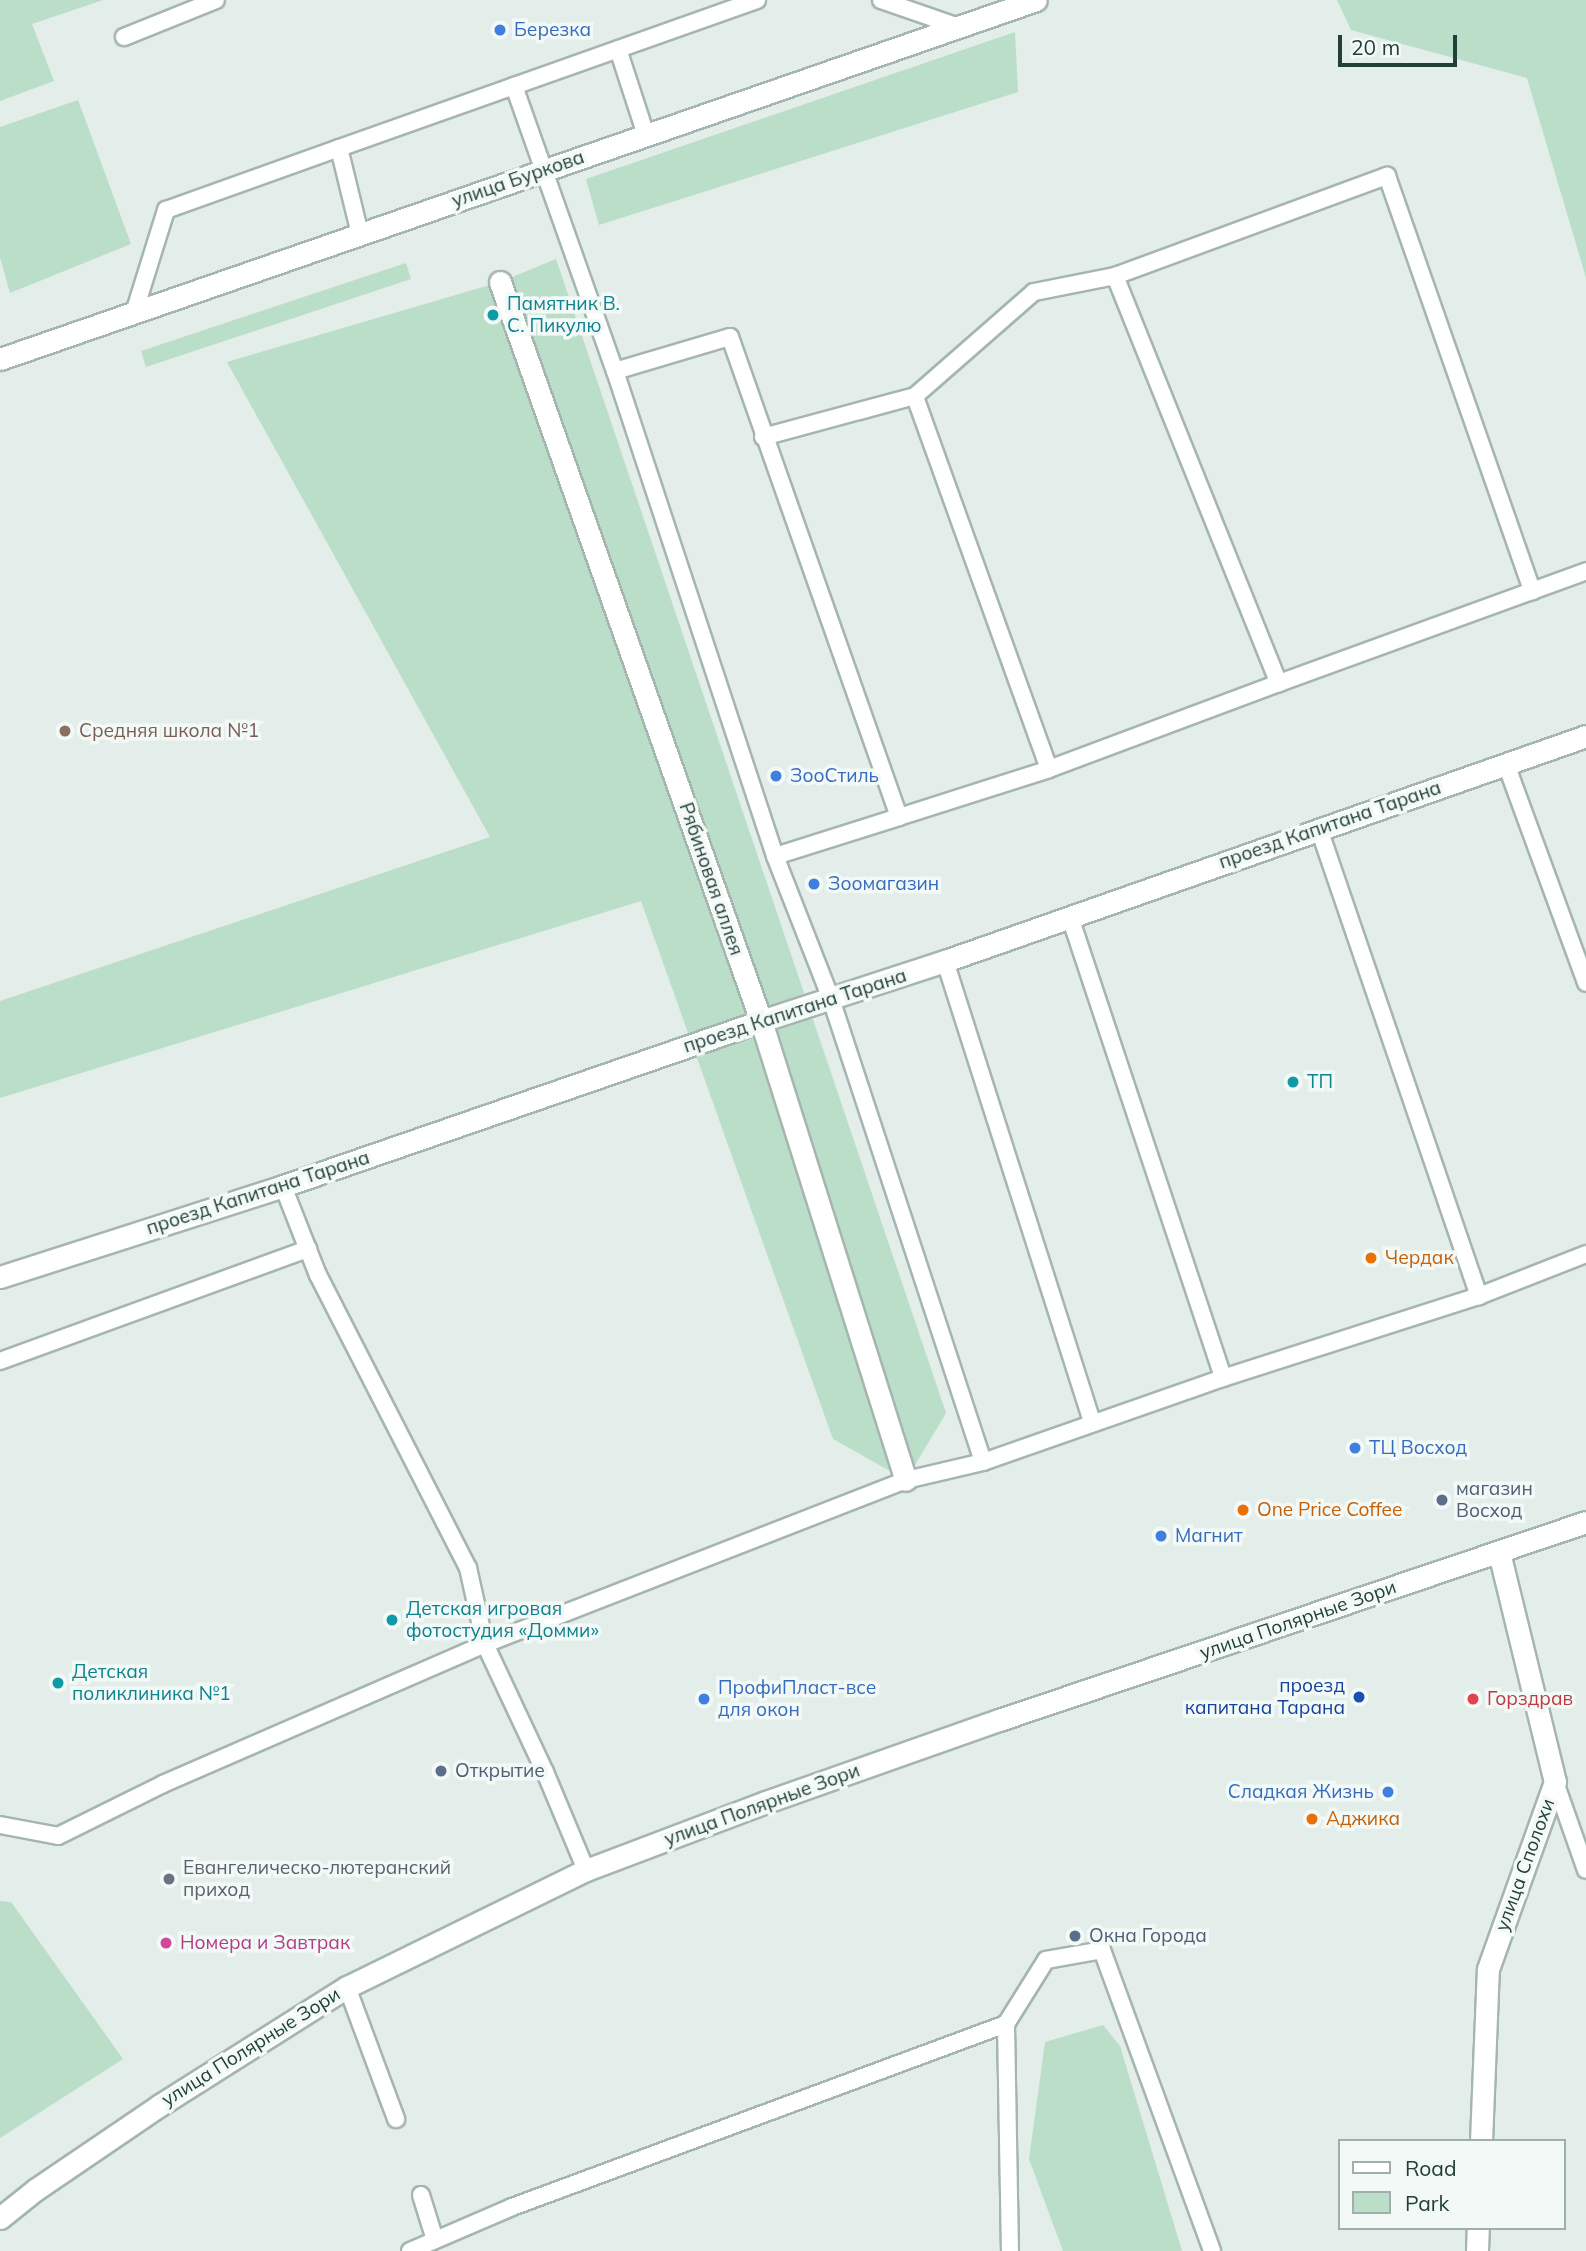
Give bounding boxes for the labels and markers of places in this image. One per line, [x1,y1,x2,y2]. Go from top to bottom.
place label: Березка [514,19,591,41]
marker: Березка [492,22,508,38]
place label: Памятник В. С. Пикулю [507,293,620,337]
marker: Памятник В. С. Пикулю [485,307,501,323]
place label: Средняя школа №1 [79,720,259,742]
marker: Средняя школа №1 [57,723,73,739]
place label: ЗооСтиль [790,765,879,787]
marker: ЗооСтиль [768,768,784,784]
place label: Зоомагазин [828,873,939,895]
marker: Зоомагазин [806,876,822,892]
place label: ТП [1307,1071,1333,1093]
marker: ТП [1285,1074,1301,1090]
place label: Чердак [1385,1247,1454,1269]
marker: Чердак [1363,1250,1379,1266]
place label: ТЦ Восход [1369,1437,1467,1459]
marker: ТЦ Восход [1347,1440,1363,1456]
place label: магазин Восход [1456,1478,1533,1522]
marker: магазин Восход [1434,1492,1450,1508]
place label: One Price Coffee [1257,1499,1402,1521]
marker: One Price Coffee [1235,1502,1251,1518]
place label: Магнит [1175,1525,1243,1547]
marker: Магнит [1153,1528,1169,1544]
place label: Детская игровая фотостудия «Домми» [406,1598,599,1642]
marker: Детская игровая фотостудия «Домми» [384,1612,400,1628]
place label: Детская поликлиника №1 [72,1661,231,1705]
marker: Детская поликлиника №1 [50,1675,66,1691]
place label: проезд капитана Тарана [1185,1675,1345,1719]
place label: ПрофиПласт-все для окон [718,1677,876,1721]
place label: Горздрав [1487,1688,1573,1710]
marker: проезд капитана Тарана [1351,1689,1367,1705]
marker: ПрофиПласт-все для окон [696,1691,712,1707]
marker: Горздрав [1465,1691,1481,1707]
place label: Открытие [455,1760,545,1782]
marker: Открытие [433,1763,449,1779]
place label: Сладкая Жизнь [1228,1781,1374,1803]
marker: Сладкая Жизнь [1380,1784,1396,1800]
place label: Аджика [1326,1808,1400,1830]
marker: Аджика [1304,1811,1320,1827]
place label: Евангелическо-лютеранский приход [183,1857,451,1901]
marker: Евангелическо-лютеранский приход [161,1871,177,1887]
place label: Окна Города [1089,1925,1207,1947]
marker: Окна Города [1067,1928,1083,1944]
place label: Номера и Завтрак [180,1932,350,1954]
marker: Номера и Завтрак [158,1935,174,1951]

